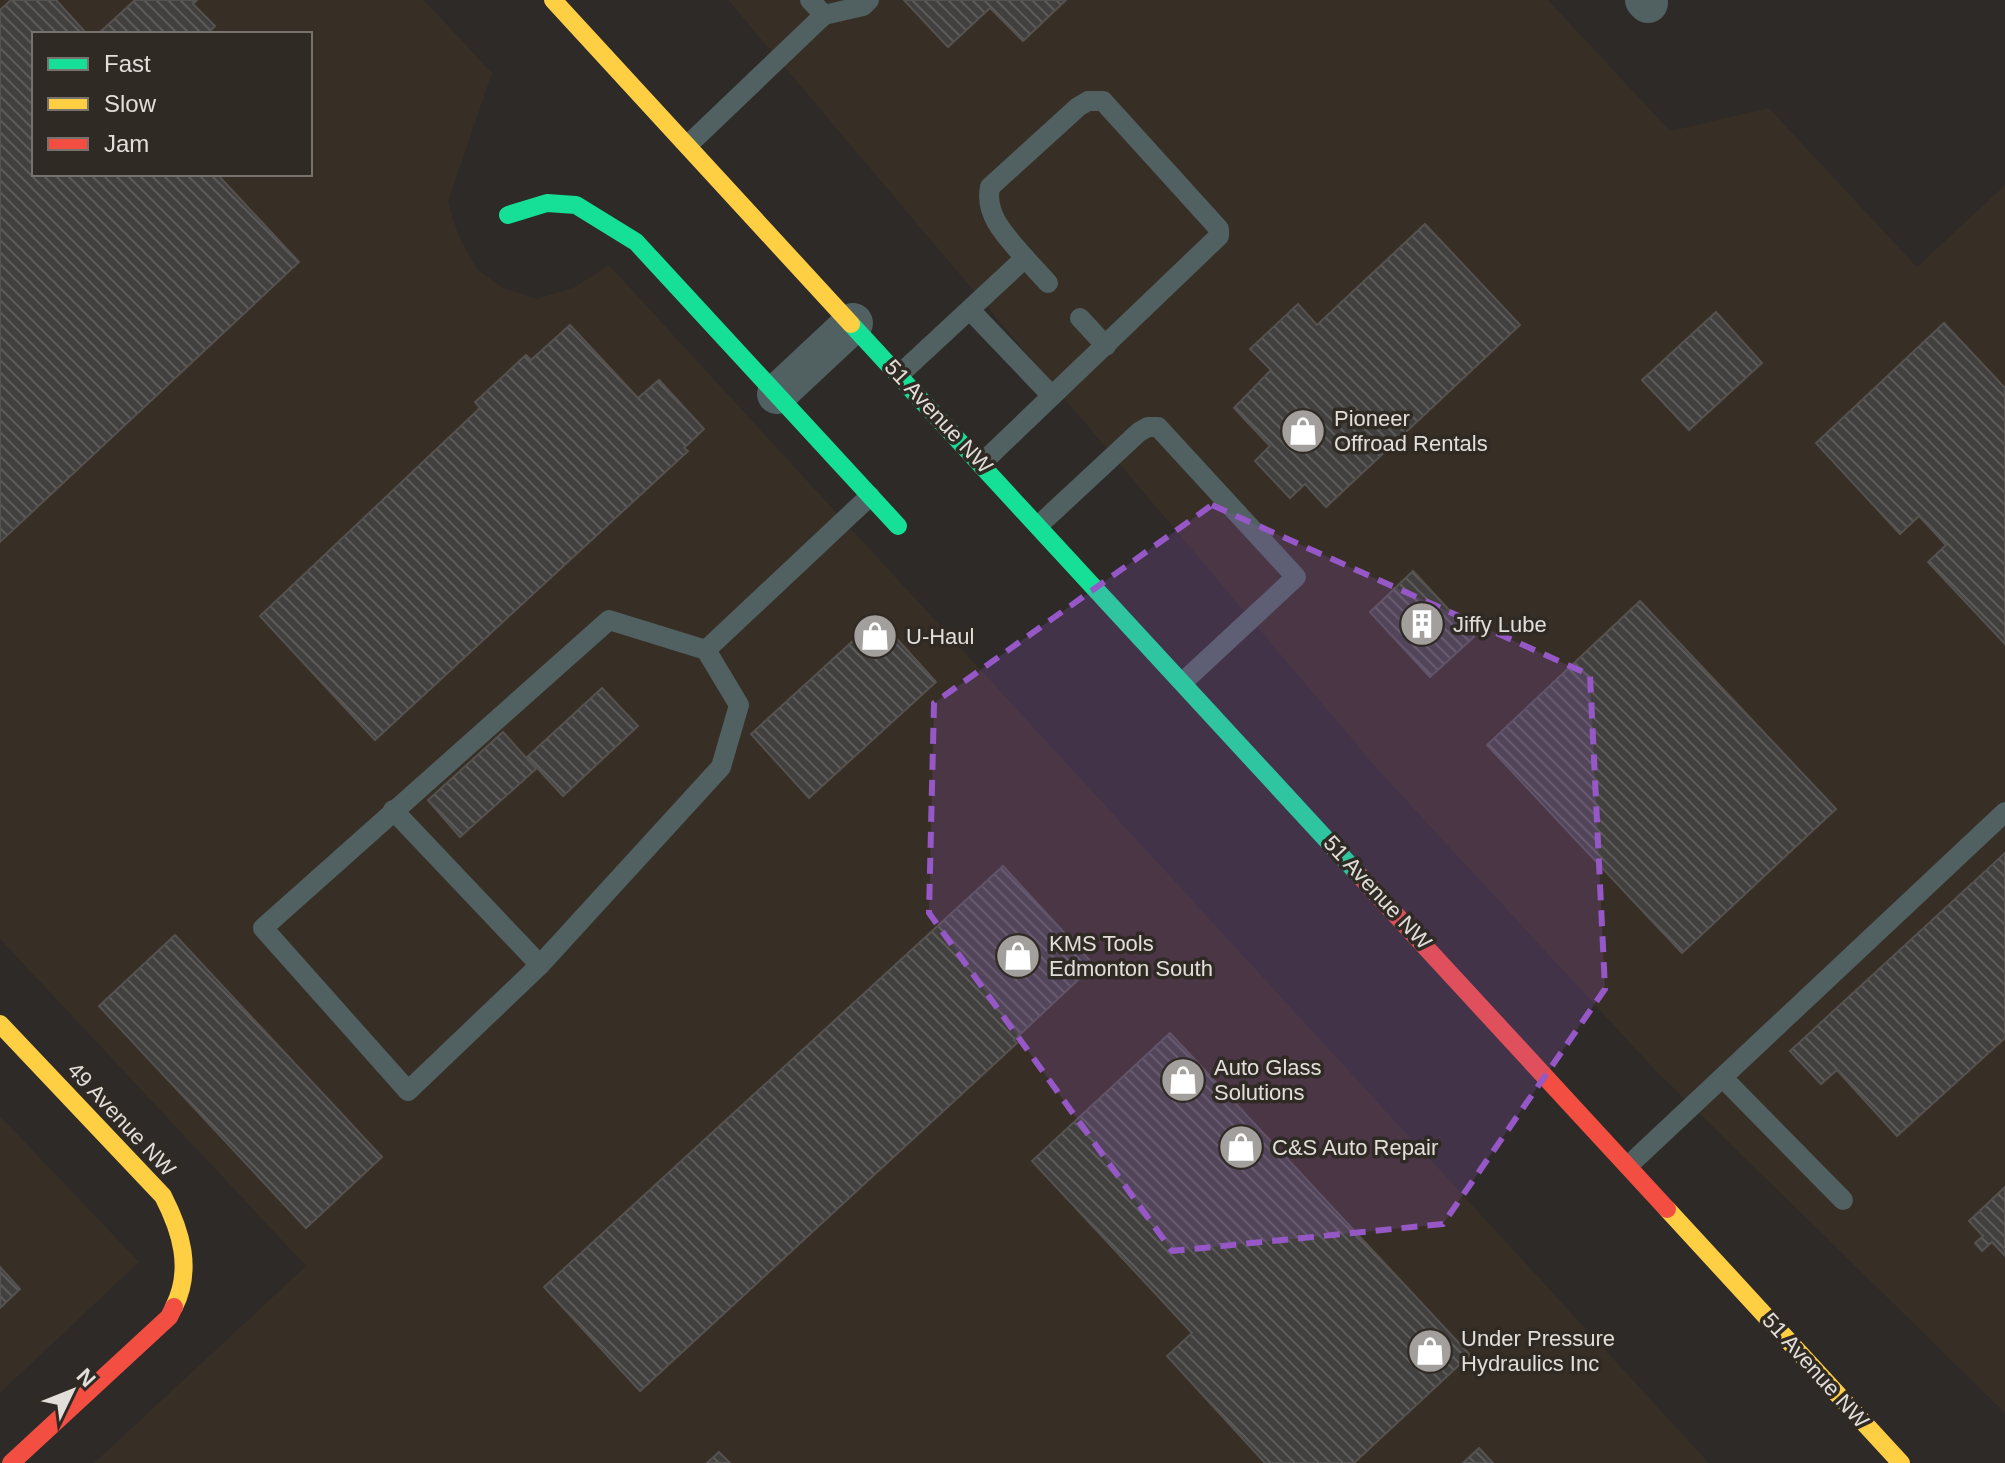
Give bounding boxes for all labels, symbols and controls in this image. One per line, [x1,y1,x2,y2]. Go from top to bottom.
legend [32,32,312,176]
text: Fast [104,50,151,77]
text: Slow [104,90,157,117]
text: Jam [104,130,149,157]
street label: 51 Avenue NW [880,354,998,479]
place label: Pioneer Offroad Rentals [1334,406,1488,456]
shop icon: Pioneer Offroad Rentals [1279,407,1327,455]
building icon: Jiffy Lube [1398,600,1446,648]
shop icon: U-Haul [851,612,899,660]
place label: Jiffy Lube [1453,612,1547,637]
place label: U-Haul [906,624,974,649]
street label: 51 Avenue NW [1319,830,1437,955]
place label: KMS Tools Edmonton South [1049,931,1213,981]
shop icon: KMS Tools Edmonton South [994,932,1042,980]
place label: Auto Glass Solutions [1214,1055,1322,1105]
shop icon: Auto Glass Solutions [1159,1056,1207,1104]
street label: 49 Avenue NW [63,1057,181,1182]
shop icon: C&S Auto Repair [1217,1123,1265,1171]
place label: C&S Auto Repair [1272,1135,1438,1160]
street label: 51 Avenue NW [1757,1308,1874,1433]
place label: Under Pressure Hydraulics Inc [1461,1326,1615,1376]
shop icon: Under Pressure Hydraulics Inc [1406,1327,1454,1375]
north arrow [32,1351,112,1431]
text: N [72,1363,101,1392]

